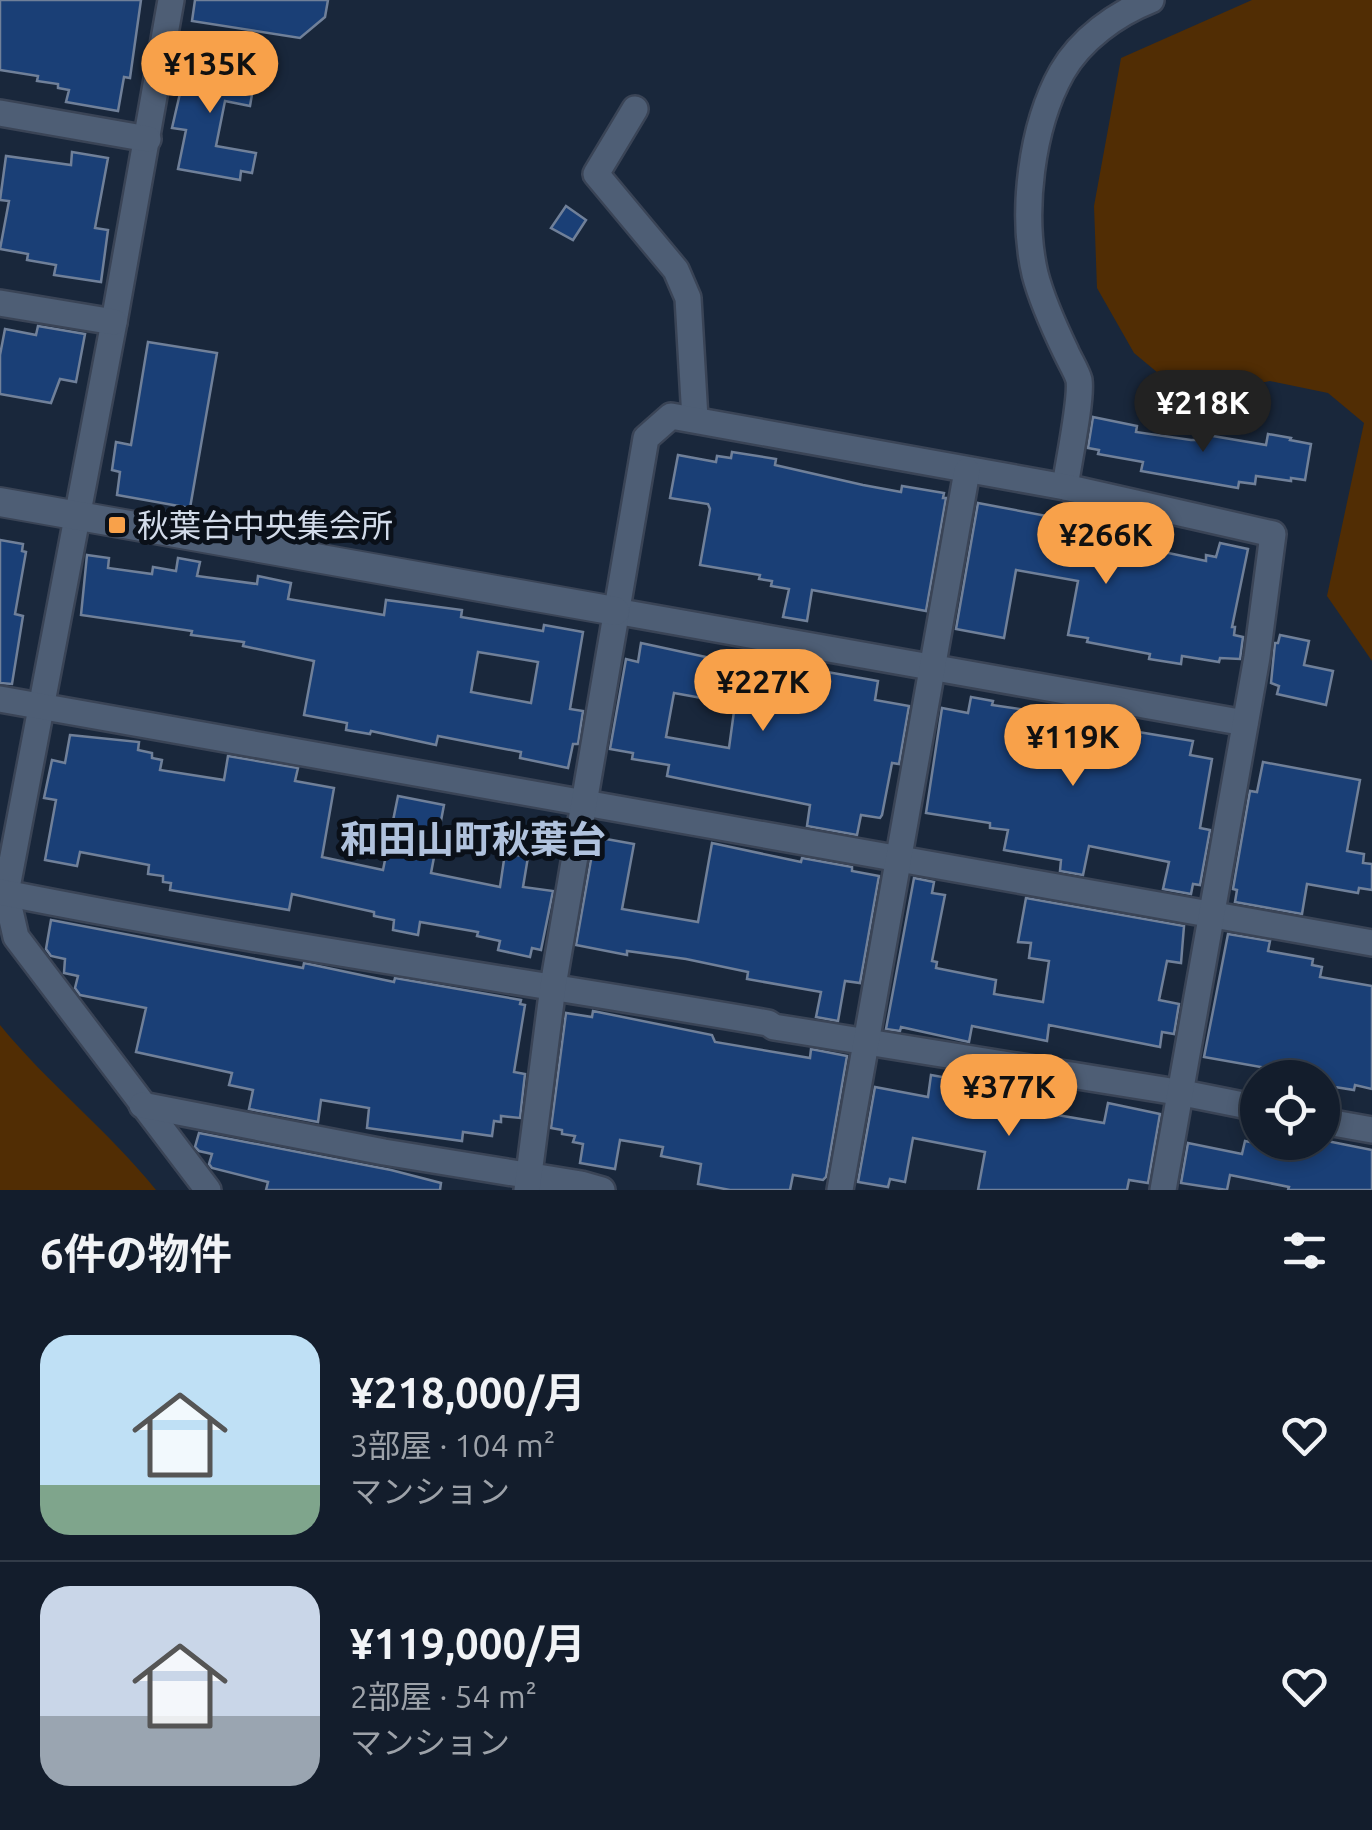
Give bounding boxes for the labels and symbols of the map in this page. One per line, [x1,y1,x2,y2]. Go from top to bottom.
pin: ¥135K [140,31,280,116]
pin: ¥218K [1133,370,1273,455]
pin: ¥266K [1036,502,1176,587]
place label: 秋葉台中央集会所 [137,507,393,543]
marker: 秋葉台中央集会所 [106,514,128,536]
pin: ¥227K [693,649,833,734]
pin: ¥119K [1003,704,1143,789]
district label: 和田山町秋葉台 [340,818,606,860]
pin: ¥377K [939,1054,1079,1139]

